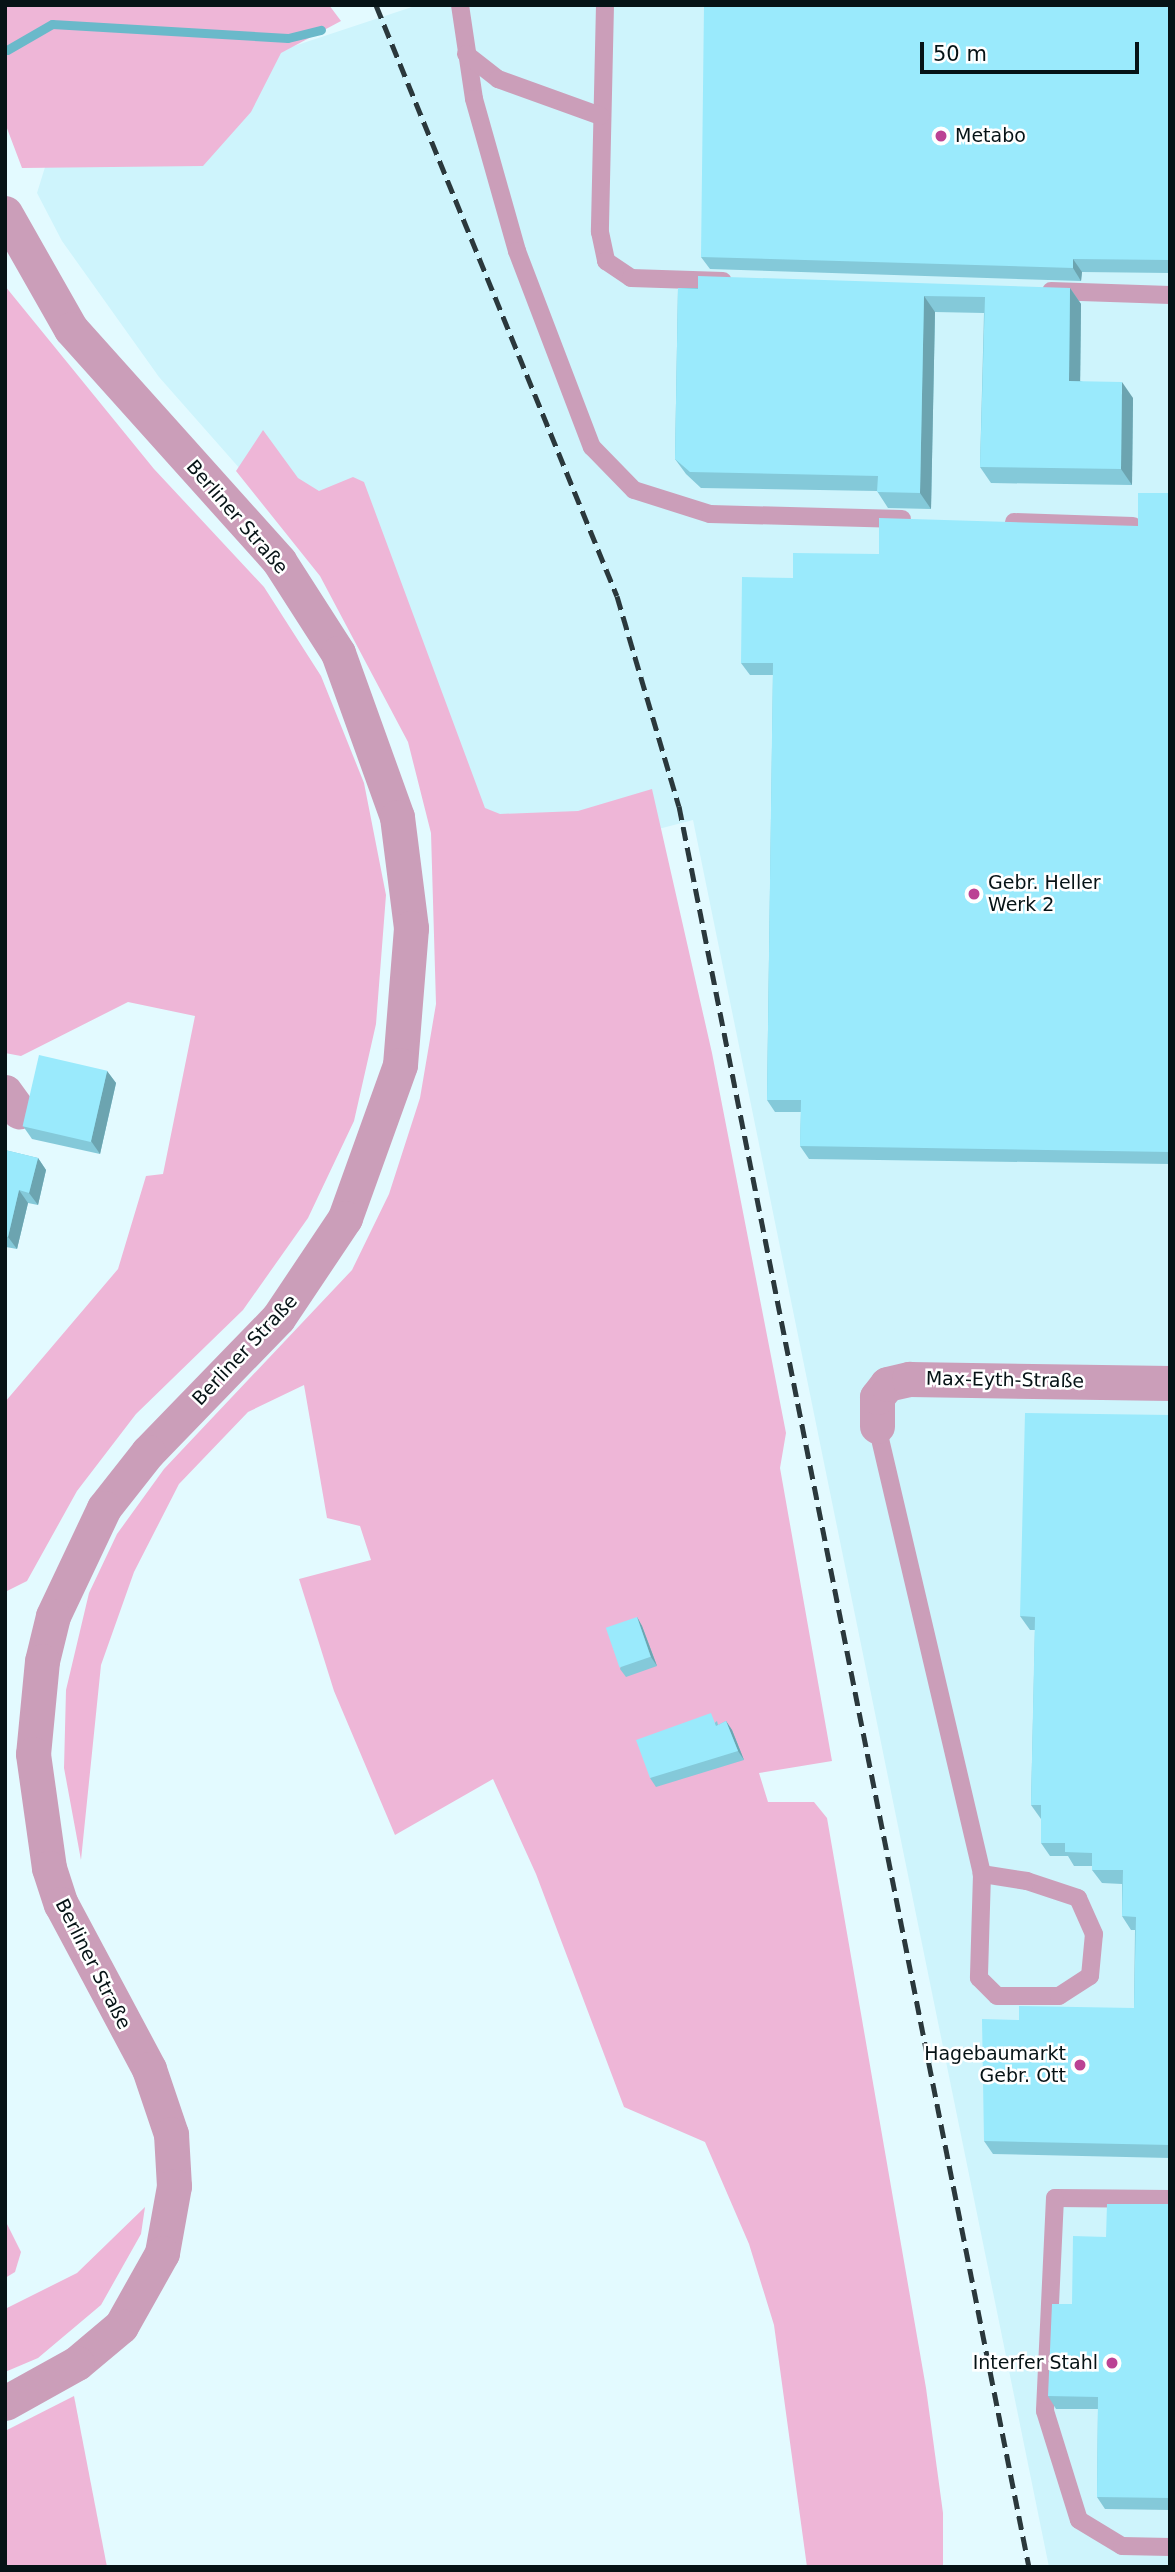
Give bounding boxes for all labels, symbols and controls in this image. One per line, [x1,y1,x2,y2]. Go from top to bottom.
scale bar [923,28,1142,72]
text: 50 m [933,42,987,66]
place label: Metabo [955,125,1026,147]
marker: Metabo [933,128,949,144]
street label: Berliner Straße [181,455,293,579]
place label: Gebr. Heller Werk 2 [988,872,1101,916]
marker: Gebr. Heller Werk 2 [966,886,982,902]
street label: Berliner Straße [188,1290,302,1410]
street label: Max-Eyth-Straße [926,1367,1084,1393]
street label: Berliner Straße [50,1895,136,2033]
place label: Hagebaumarkt Gebr. Ott [924,2043,1066,2087]
marker: Hagebaumarkt Gebr. Ott [1072,2057,1088,2073]
place label: Interfer Stahl [973,2352,1098,2374]
marker: Interfer Stahl [1104,2355,1120,2371]

